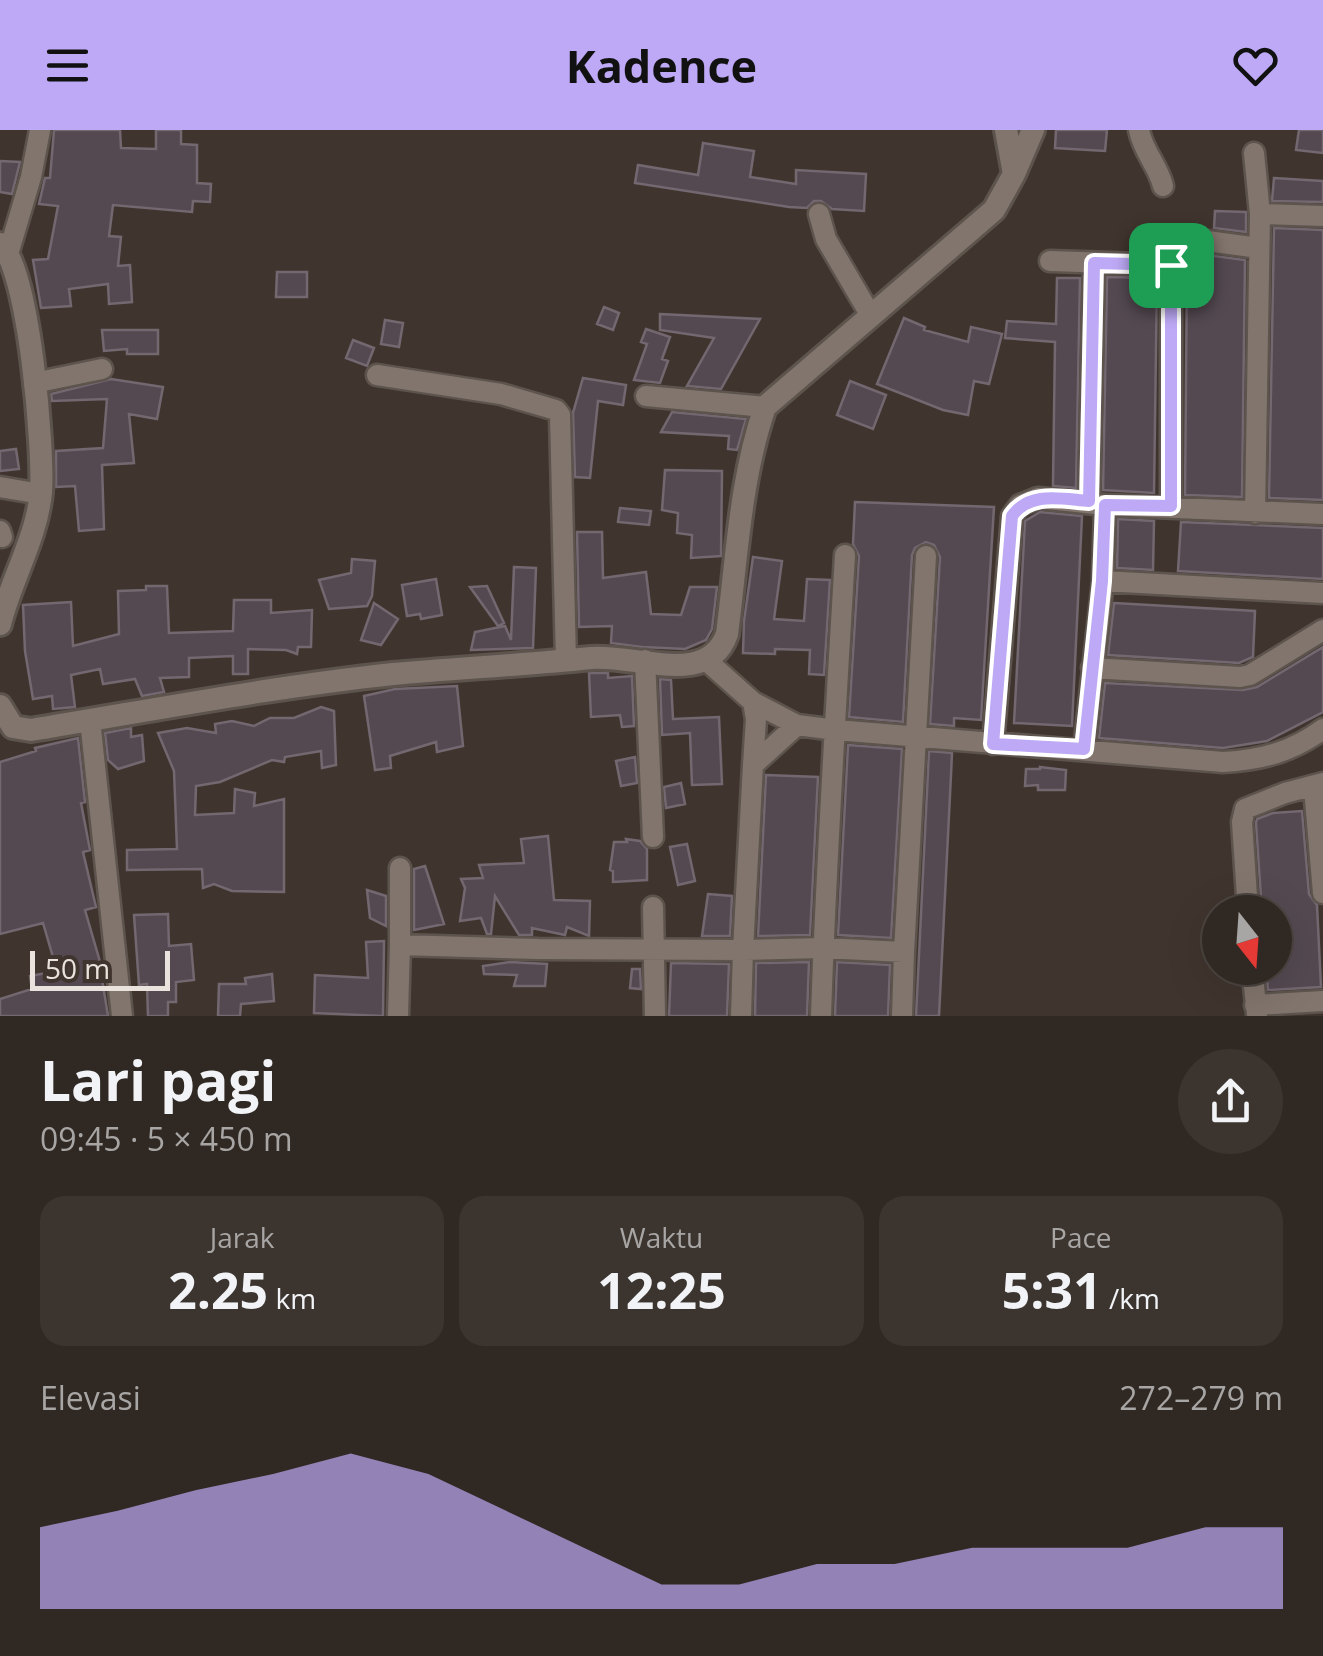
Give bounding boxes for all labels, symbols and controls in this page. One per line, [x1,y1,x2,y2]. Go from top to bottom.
text: Kadence [566,35,757,96]
icon: menu [40,38,95,93]
icon: heart [1228,38,1283,93]
pin [1129,223,1214,308]
icon: arrive [1144,238,1199,293]
north arrow [1202,895,1292,985]
map controls [1202,895,1292,985]
scale bar [30,946,170,990]
text: 50 m [45,949,110,987]
text: Lari pagi [40,1042,276,1117]
button: share [1178,1049,1283,1154]
text: 09:45 · 5 × 450 m [40,1117,293,1160]
text: Jarak [210,1218,275,1256]
text: Waktu [620,1218,703,1256]
text: Pace [1050,1218,1112,1256]
text: 2.25 [168,1256,268,1324]
text: 12:25 [597,1256,726,1324]
text: 5:31 [1002,1256,1102,1324]
text: km [268,1279,316,1317]
text: /km [1102,1279,1160,1317]
text: Elevasi [40,1376,141,1419]
text: 272–279 m [1119,1376,1283,1419]

